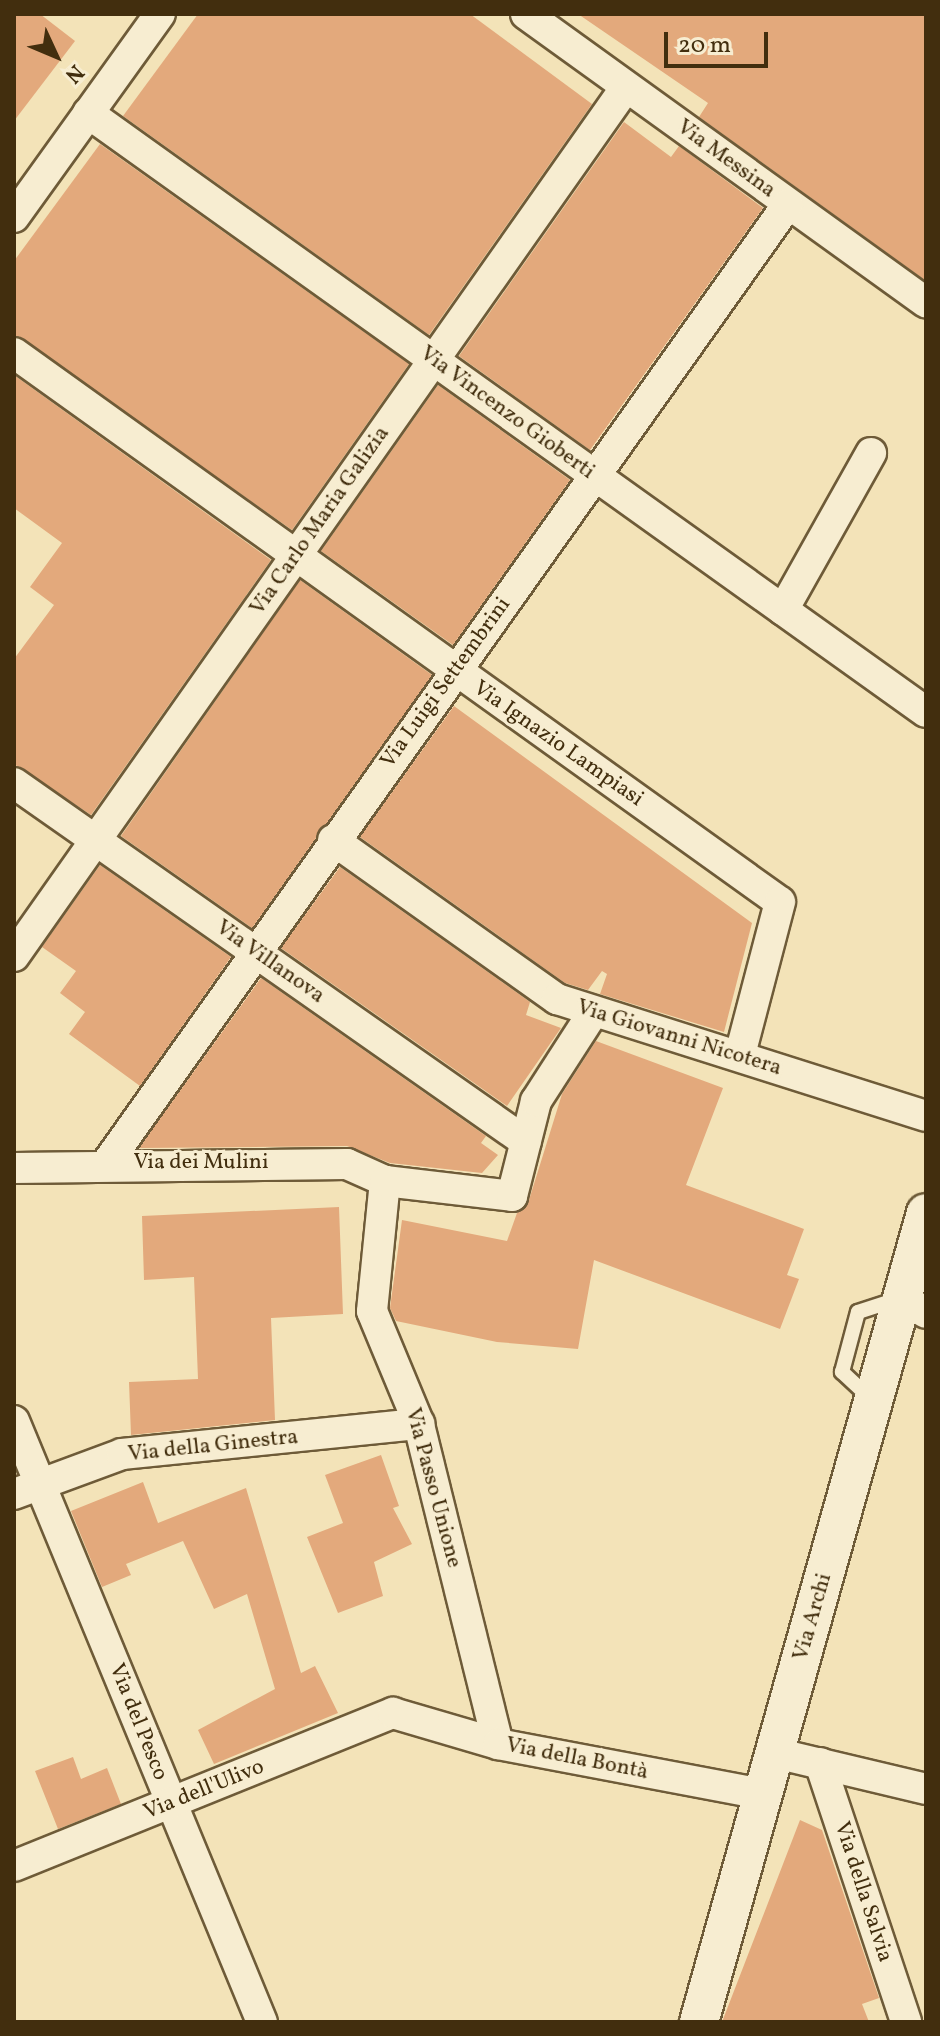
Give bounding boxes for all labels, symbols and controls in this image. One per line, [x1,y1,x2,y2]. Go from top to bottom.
north arrow [16,16,96,96]
scale bar [668,16,772,66]
text: 20 m [678,29,731,63]
text: N [57,56,90,90]
street label: Via Messina [671,114,781,204]
street label: Via Vincenzo Gioberti [414,340,600,486]
street label: Via Carlo Maria Galizia [245,421,395,621]
street label: Via Luigi Settembrini [375,592,517,774]
street label: Via Ignazio Lampiasi [468,675,648,813]
street label: Via Villanova [210,915,330,1009]
street label: Via Giovanni Nicotera [573,994,785,1082]
street label: Via dei Mulini [133,1150,269,1176]
street label: Via Passo Unione [399,1405,467,1571]
street label: Via della Ginestra [127,1424,299,1468]
street label: Via Archi [788,1570,838,1664]
street label: Via del Pesco [103,1660,173,1784]
street label: Via della Bontà [504,1732,650,1786]
street label: Via dell'Ulivo [140,1754,268,1826]
street label: Via della Salvia [828,1818,898,1966]

